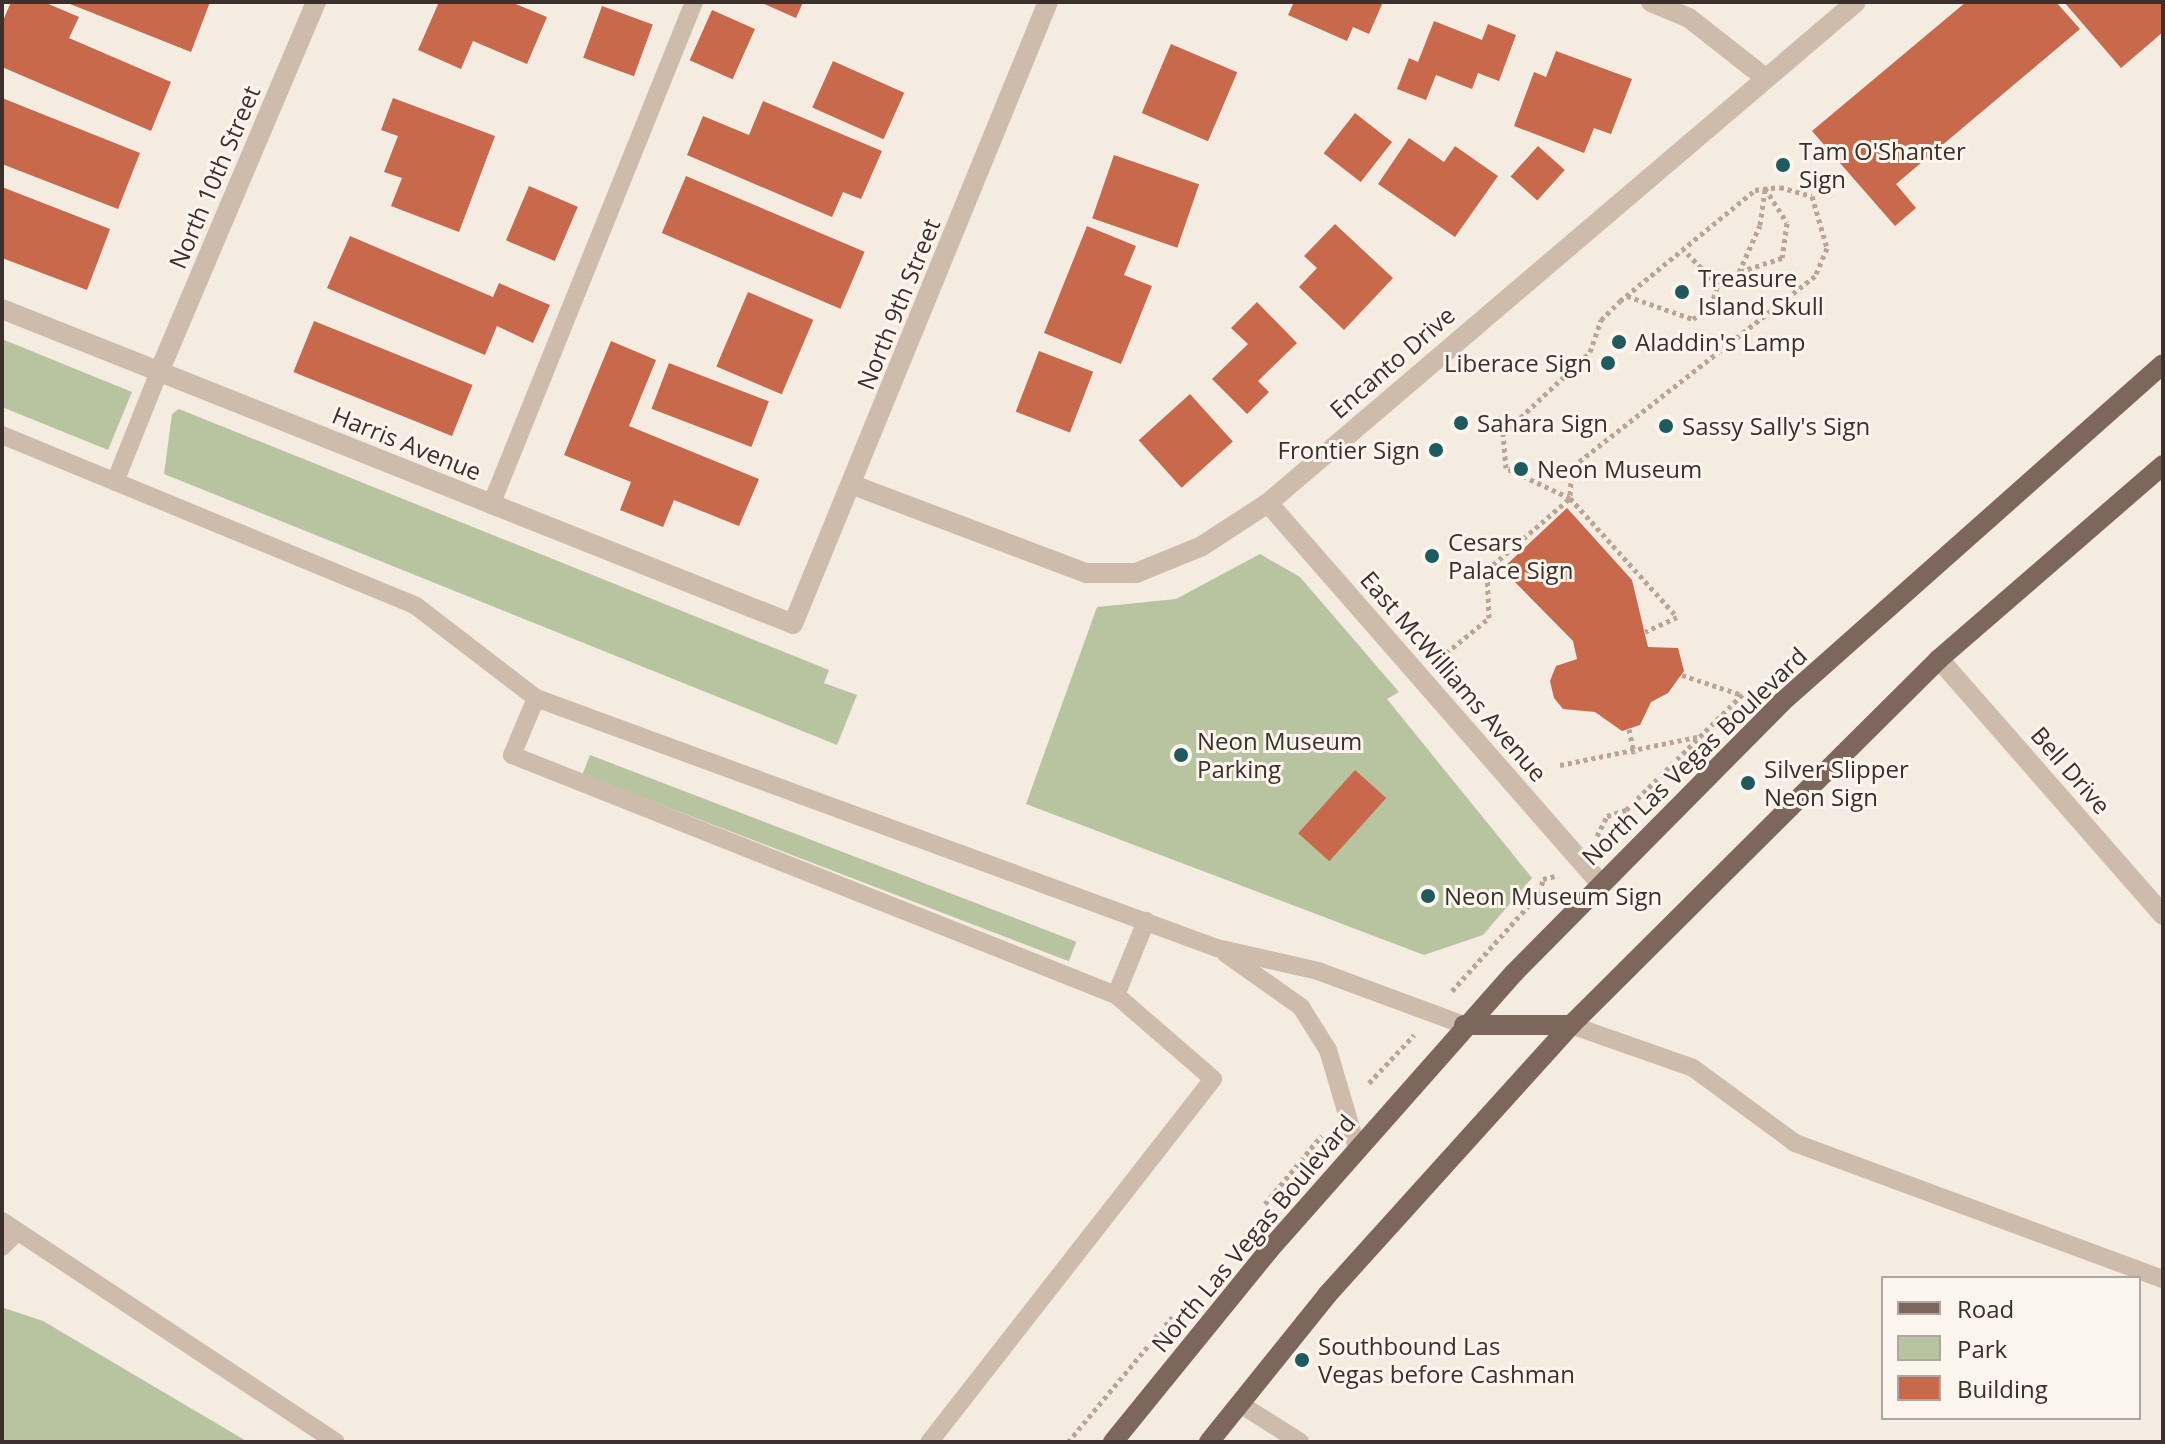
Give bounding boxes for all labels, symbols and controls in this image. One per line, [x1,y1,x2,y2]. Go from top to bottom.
street label: North 10th Street [162,81,266,273]
place label: Tam O'Shanter Sign [1799,137,1966,193]
marker: Tam O'Shanter Sign [1774,156,1792,174]
street label: North 9th Street [851,214,945,394]
place label: Treasure Island Skull [1698,264,1824,320]
marker: Treasure Island Skull [1673,283,1691,301]
street label: Encanto Drive [1324,300,1460,424]
place label: Aladdin's Lamp [1635,328,1805,356]
marker: Aladdin's Lamp [1610,333,1628,351]
place label: Liberace Sign [1444,349,1592,377]
marker: Liberace Sign [1599,354,1617,372]
street label: Harris Avenue [328,400,486,486]
place label: Sahara Sign [1477,409,1608,437]
place label: Sassy Sally's Sign [1682,412,1870,440]
marker: Sahara Sign [1452,414,1470,432]
marker: Sassy Sally's Sign [1657,417,1675,435]
place label: Frontier Sign [1278,436,1420,464]
marker: Frontier Sign [1427,441,1445,459]
place label: Neon Museum [1537,455,1702,483]
marker: Neon Museum [1512,460,1530,478]
place label: Cesars Palace Sign [1448,528,1573,584]
marker: Cesars Palace Sign [1423,547,1441,565]
street label: East McWilliams Avenue [1355,565,1553,787]
street label: North Las Vegas Boulevard [1576,641,1812,871]
street label: Bell Drive [2025,721,2117,819]
place label: Neon Museum Parking [1197,727,1362,783]
marker: Neon Museum Parking [1172,746,1190,764]
place label: Silver Slipper Neon Sign [1764,755,1909,811]
marker: Silver Slipper Neon Sign [1739,774,1757,792]
place label: Neon Museum Sign [1444,882,1662,910]
marker: Neon Museum Sign [1419,887,1437,905]
street label: North Las Vegas Boulevard [1145,1108,1361,1358]
legend [1881,1276,2141,1420]
text: Road [1957,1292,2014,1325]
place label: Southbound Las Vegas before Cashman [1318,1332,1575,1388]
text: Park [1957,1332,2007,1365]
marker: Southbound Las Vegas before Cashman [1293,1351,1311,1369]
text: Building [1957,1372,2048,1405]

